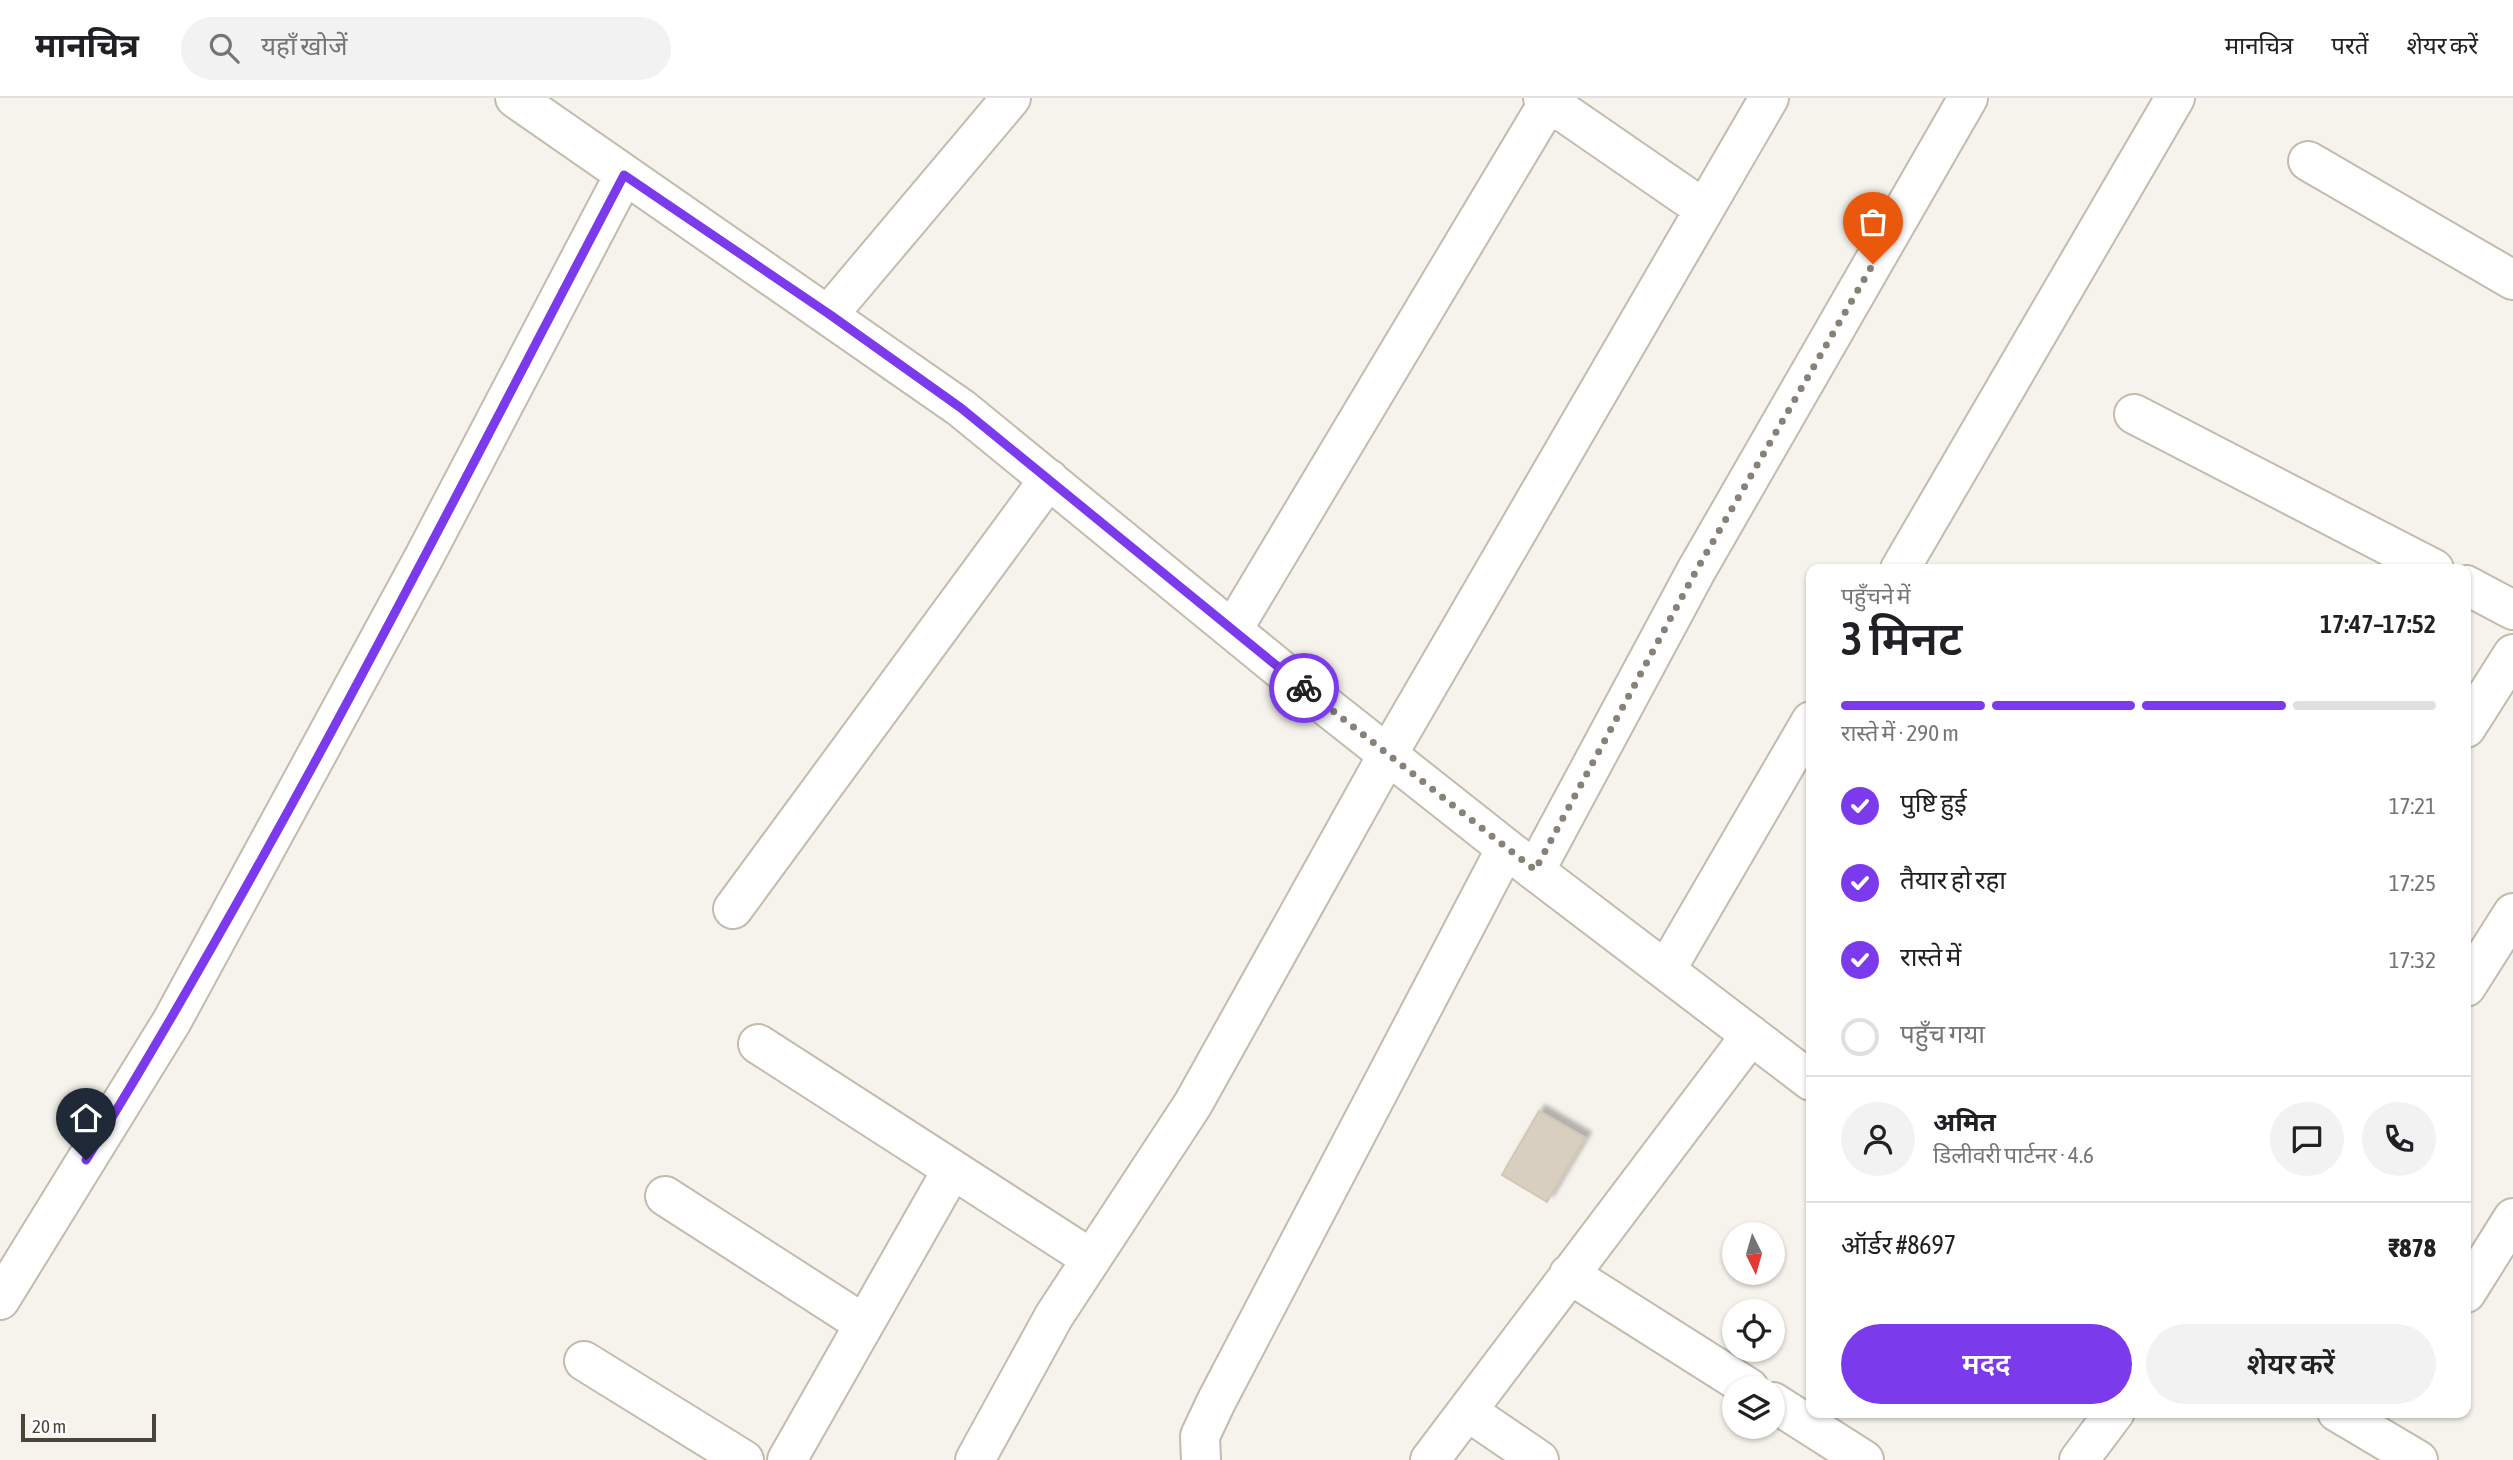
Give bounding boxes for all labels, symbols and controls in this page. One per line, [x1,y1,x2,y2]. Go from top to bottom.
search box [181,17,671,80]
text: मानचित्र [35,26,139,64]
icon: search [205,29,243,67]
text: यहाँ खोजें [261,31,348,61]
text: मानचित्र [2225,32,2293,59]
text: परतें [2331,32,2368,59]
text: शेयर करें [2406,32,2478,59]
pin [1843,192,1903,264]
icon: bag [1854,203,1892,241]
text: पहुँचने में [1841,583,1911,609]
text: 17:47–17:52 [2320,609,2436,639]
text: 3 मिनट [1841,612,1962,665]
courier [1269,653,1339,723]
icon: bike [1285,669,1323,707]
text: रास्ते में · 290 m [1841,720,1959,746]
icon: check [1841,787,1879,825]
text: पुष्टि हुई [1900,788,1967,818]
text: 17:21 [2389,793,2436,819]
icon: check [1841,864,1879,902]
text: तैयार हो रहा [1900,865,2006,895]
text: 17:25 [2389,870,2436,896]
icon: check [1841,941,1879,979]
text: रास्ते में [1900,942,1961,972]
text: 17:32 [2389,947,2436,973]
text: पहुँच गया [1900,1019,1985,1049]
pin [56,1088,116,1160]
icon: home [67,1099,105,1137]
button: person [1841,1102,1915,1176]
button: chat [2270,1102,2344,1176]
button: phone [2362,1102,2436,1176]
text: अमित [1933,1107,1996,1137]
text: डिलीवरी पार्टनर · 4.6 [1933,1142,2094,1168]
north arrow [1722,1222,1785,1284]
map controls [1722,1222,1785,1439]
text: ऑर्डर #8697 [1841,1230,1956,1260]
text: ₹878 [2388,1233,2436,1263]
button: locate [1722,1299,1785,1362]
button: मदद [1841,1324,2132,1404]
button: शेयर करें [2146,1324,2436,1404]
button: layers [1722,1376,1785,1439]
scale bar [21,1411,156,1443]
text: 20 m [32,1415,66,1437]

